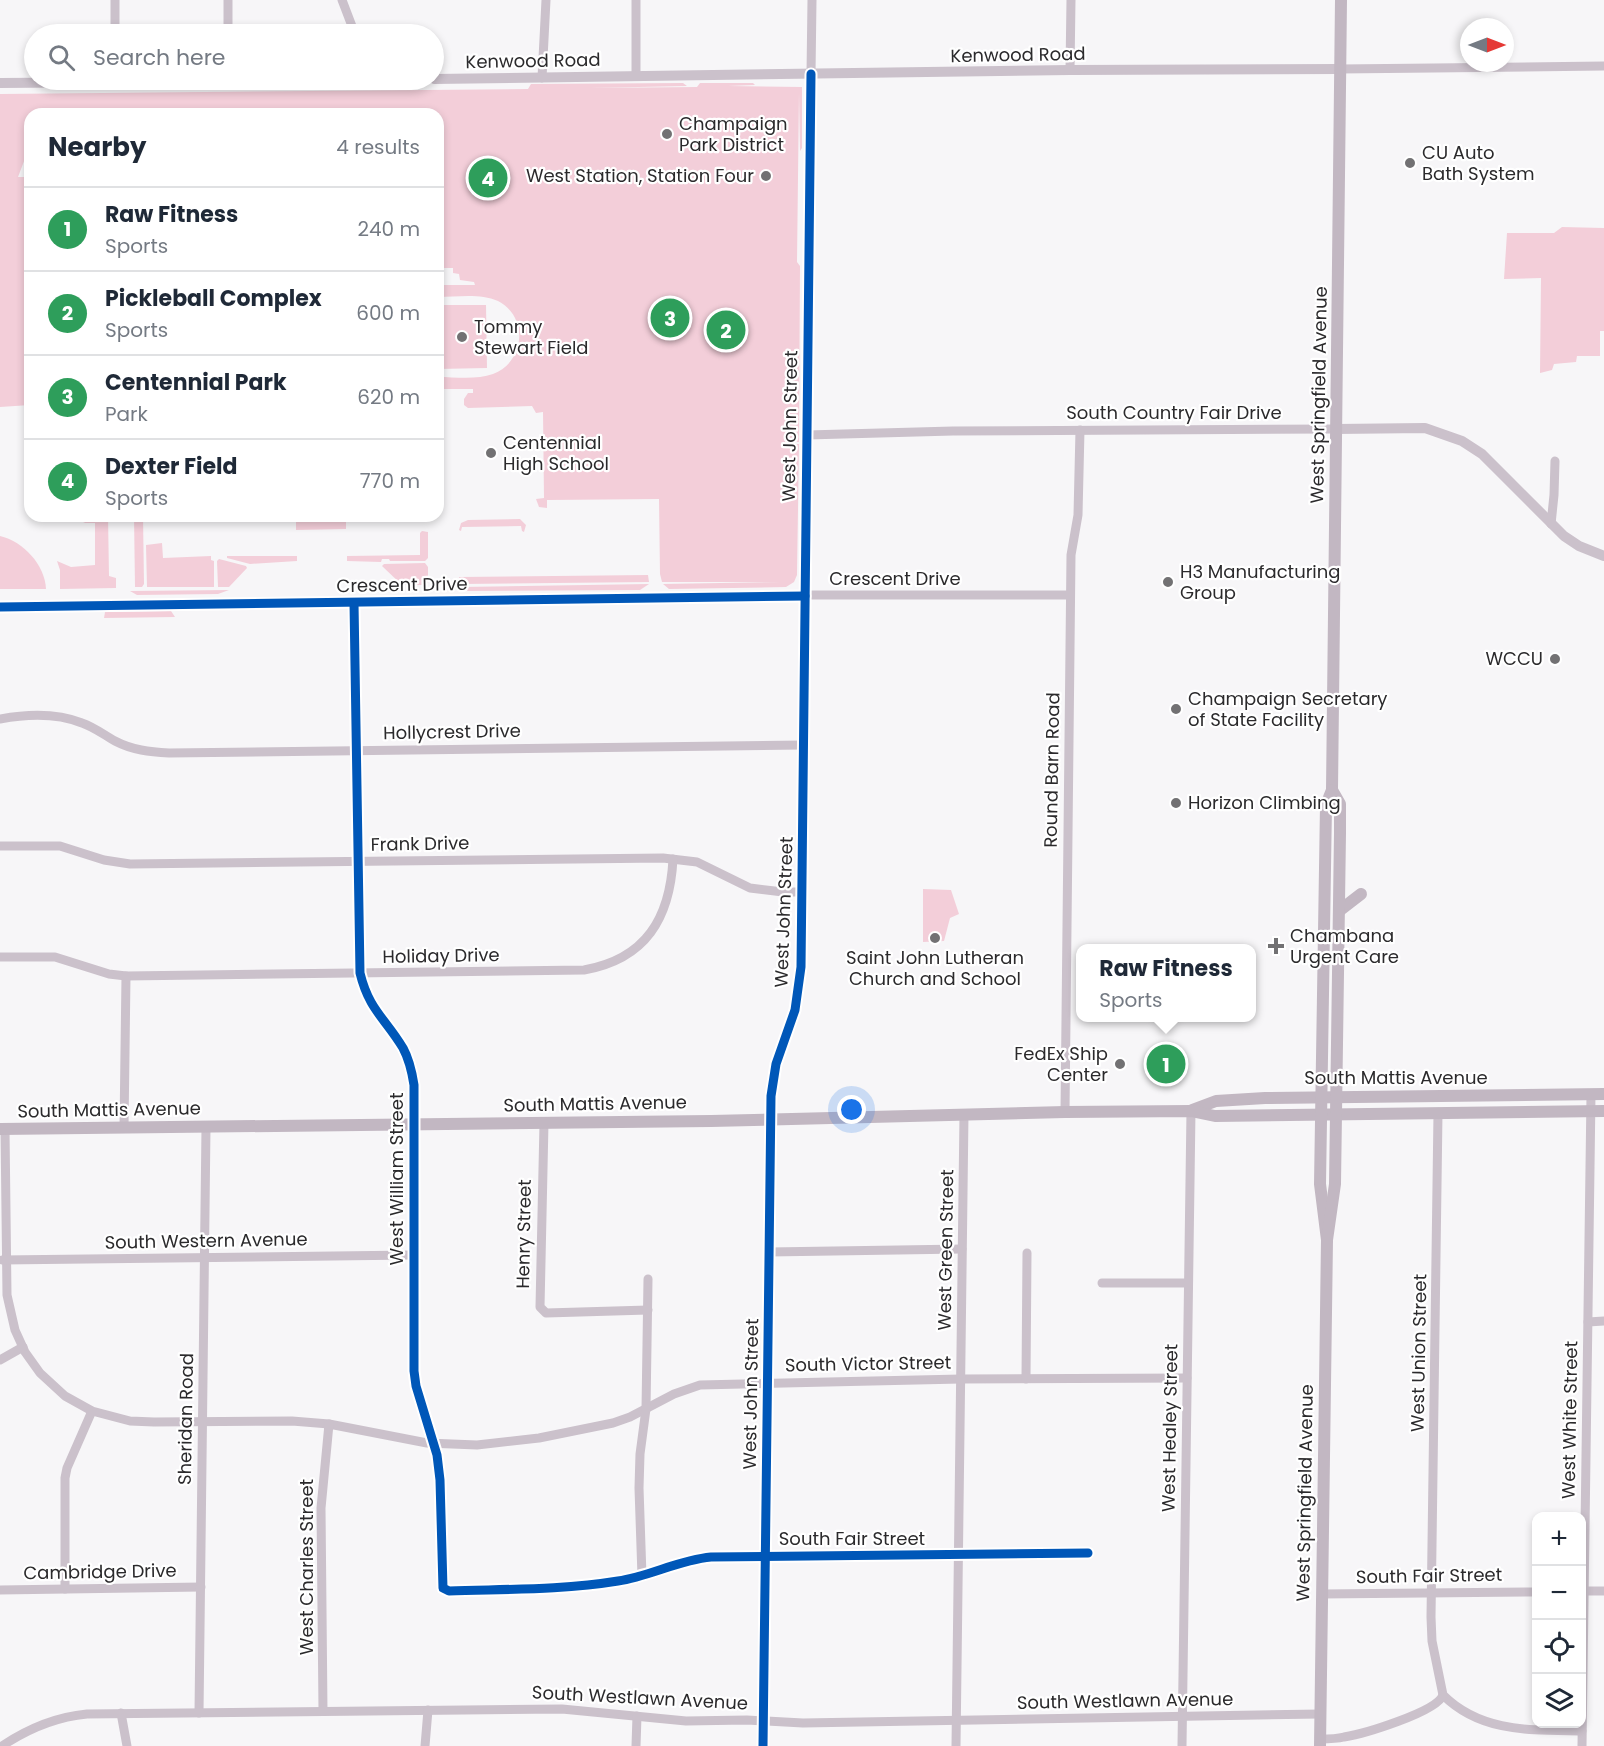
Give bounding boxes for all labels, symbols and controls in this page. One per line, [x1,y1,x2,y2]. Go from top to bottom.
north arrow [1460,18,1514,72]
search box [24,24,444,90]
icon: search [45,41,78,74]
street label: Kenwood Road [950,41,1086,68]
text: Search here [93,42,226,73]
street label: Kenwood Road [465,47,601,74]
place label: Champaign Park District [679,111,788,157]
marker: Champaign Park District [660,127,674,141]
text: Nearby [48,129,146,165]
text: 4 results [336,133,420,161]
place label: CU Auto Bath System [1422,140,1534,186]
pin: 4 [468,156,508,201]
marker: CU Auto Bath System [1403,156,1417,170]
place label: West Station, Station Four [526,163,754,188]
marker: West Station, Station Four [759,169,773,183]
text: Raw Fitness [105,199,238,230]
text: 1 [64,215,71,243]
text: 240 m [357,215,420,243]
text: Sports [105,232,168,260]
text: Pickleball Complex [105,283,322,314]
street label: West Springfield Avenue [1304,286,1333,504]
pin: 3 [650,296,690,340]
text: 2 [62,299,73,327]
text: 600 m [356,299,420,327]
pin: 2 [706,308,746,352]
place label: Tommy Stewart Field [474,314,589,360]
text: Sports [105,316,168,344]
marker: Tommy Stewart Field [455,330,469,344]
street label: West John Street [776,350,803,502]
text: Centennial Park [105,367,287,398]
text: 3 [61,383,74,411]
text: 620 m [357,383,420,411]
text: Park [105,400,148,428]
street label: South Country Fair Drive [1066,400,1282,425]
place label: Centennial High School [503,430,609,476]
marker: Centennial High School [484,446,498,460]
text: Dexter Field [105,451,238,482]
text: 4 [61,467,74,495]
text: 770 m [360,467,420,495]
text: Sports [105,484,168,512]
place label: H3 Manufacturing Group [1180,559,1341,605]
street label: Crescent Drive [829,566,961,591]
street label: Crescent Drive [336,571,468,598]
marker: H3 Manufacturing Group [1161,575,1175,589]
place label: WCCU [1485,646,1543,671]
marker: WCCU [1548,652,1562,666]
place label: Champaign Secretary of State Facility [1188,686,1387,732]
street label: Round Barn Road [1038,692,1065,848]
marker: Champaign Secretary of State Facility [1169,702,1183,716]
street label: Hollycrest Drive [383,718,521,745]
place label: Horizon Climbing [1188,790,1341,815]
marker: Horizon Climbing [1169,796,1183,810]
street label: Frank Drive [370,830,470,857]
street label: West John Street [768,836,799,988]
place label: Chambana Urgent Care [1290,923,1399,969]
marker: Saint John Lutheran Church and School [928,931,942,945]
marker: Chambana Urgent Care [1267,937,1285,955]
street label: Holiday Drive [382,942,500,969]
popup [1076,944,1256,1022]
place label: Saint John Lutheran Church and School [846,945,1024,991]
text: Raw Fitness [1099,953,1233,984]
text: Sports [1099,986,1163,1014]
place label: FedEx Ship Center [1014,1041,1108,1087]
pin: 1 [1146,1042,1186,1086]
marker: FedEx Ship Center [1113,1057,1127,1071]
street label: South Mattis Avenue [1304,1065,1488,1090]
street label: South Mattis Avenue [503,1089,687,1118]
street label: West William Street [384,1093,409,1265]
street label: South Mattis Avenue [17,1095,201,1124]
your location [837,1095,866,1124]
street label: West Green Street [932,1169,959,1331]
street label: Henry Street [510,1179,537,1289]
street label: South Western Avenue [104,1226,308,1255]
street label: West Union Street [1405,1274,1432,1432]
street label: West John Street [737,1318,764,1470]
street label: West White Street [1556,1341,1583,1499]
street label: West Healey Street [1156,1344,1183,1512]
street label: South Victor Street [785,1350,951,1377]
street label: Sheridan Road [172,1353,199,1485]
street label: West Springfield Avenue [1290,1384,1319,1602]
street label: West Charles Street [294,1479,319,1655]
map controls [1532,1512,1586,1728]
button: + [1532,1512,1586,1566]
street label: South Fair Street [779,1526,925,1551]
street label: Cambridge Drive [23,1558,177,1585]
street label: South Fair Street [1356,1562,1502,1589]
button: − [1532,1566,1586,1620]
button: locate [1532,1620,1586,1674]
button: layers [1532,1674,1586,1728]
street label: South Westlawn Avenue [531,1679,749,1716]
street label: South Westlawn Avenue [1017,1686,1233,1715]

